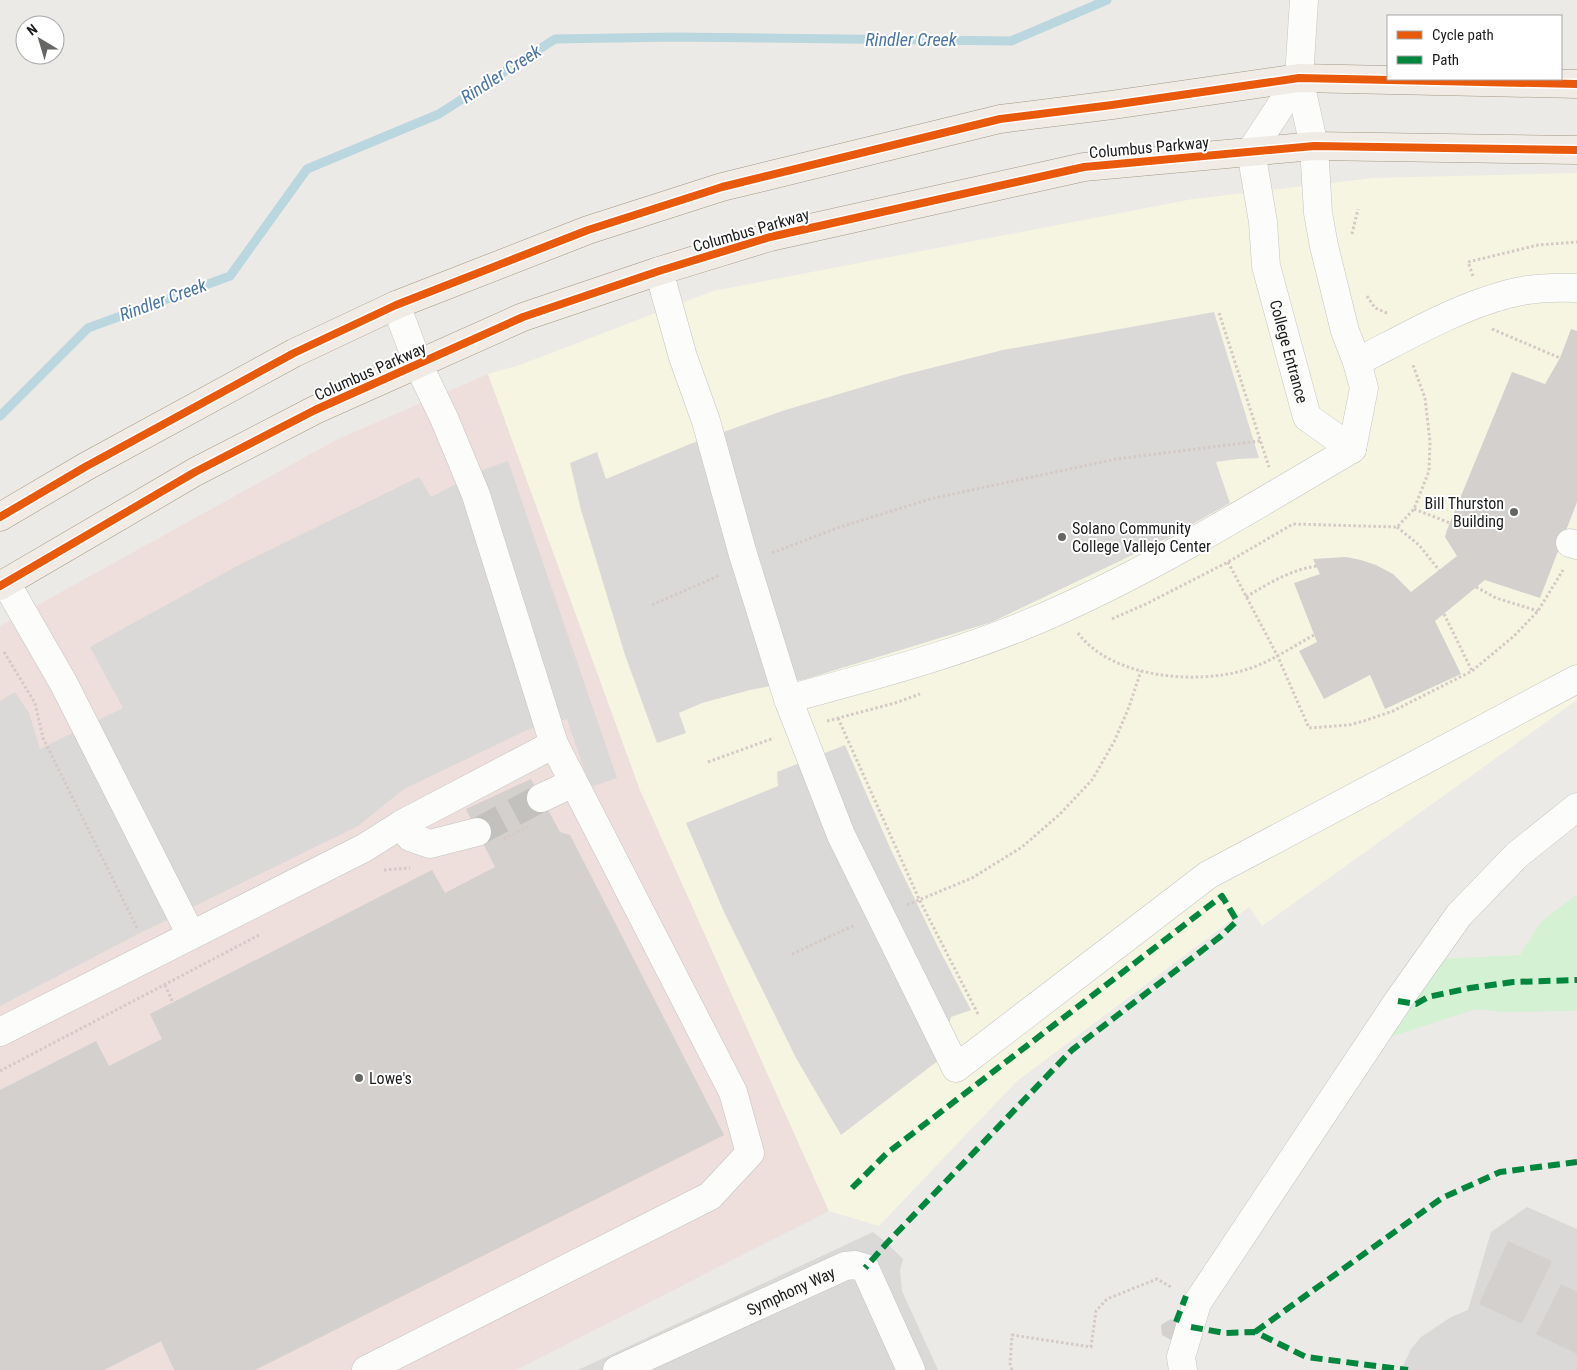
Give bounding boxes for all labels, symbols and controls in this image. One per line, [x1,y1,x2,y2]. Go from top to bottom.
north arrow [15,15,65,65]
legend [1387,15,1562,80]
text: N [24,21,40,39]
text: Cycle path [1432,26,1494,44]
water label: Rindler Creek [865,29,958,50]
water label: Rindler Creek [457,39,546,107]
text: Path [1432,51,1459,69]
street label: Columbus Parkway [1088,133,1210,162]
street label: Columbus Parkway [691,205,812,256]
water label: Rindler Creek [116,274,210,325]
street label: College Entrance [1266,298,1312,405]
street label: Columbus Parkway [311,338,429,405]
place label: Bill Thurston Building [1425,494,1504,531]
marker: Bill Thurston Building [1508,506,1520,518]
place label: Solano Community College Vallejo Center [1072,519,1211,556]
marker: Solano Community College Vallejo Center [1056,531,1068,543]
place label: Lowe's [369,1069,412,1088]
marker: Lowe's [353,1072,365,1084]
street label: Symphony Way [744,1263,838,1320]

